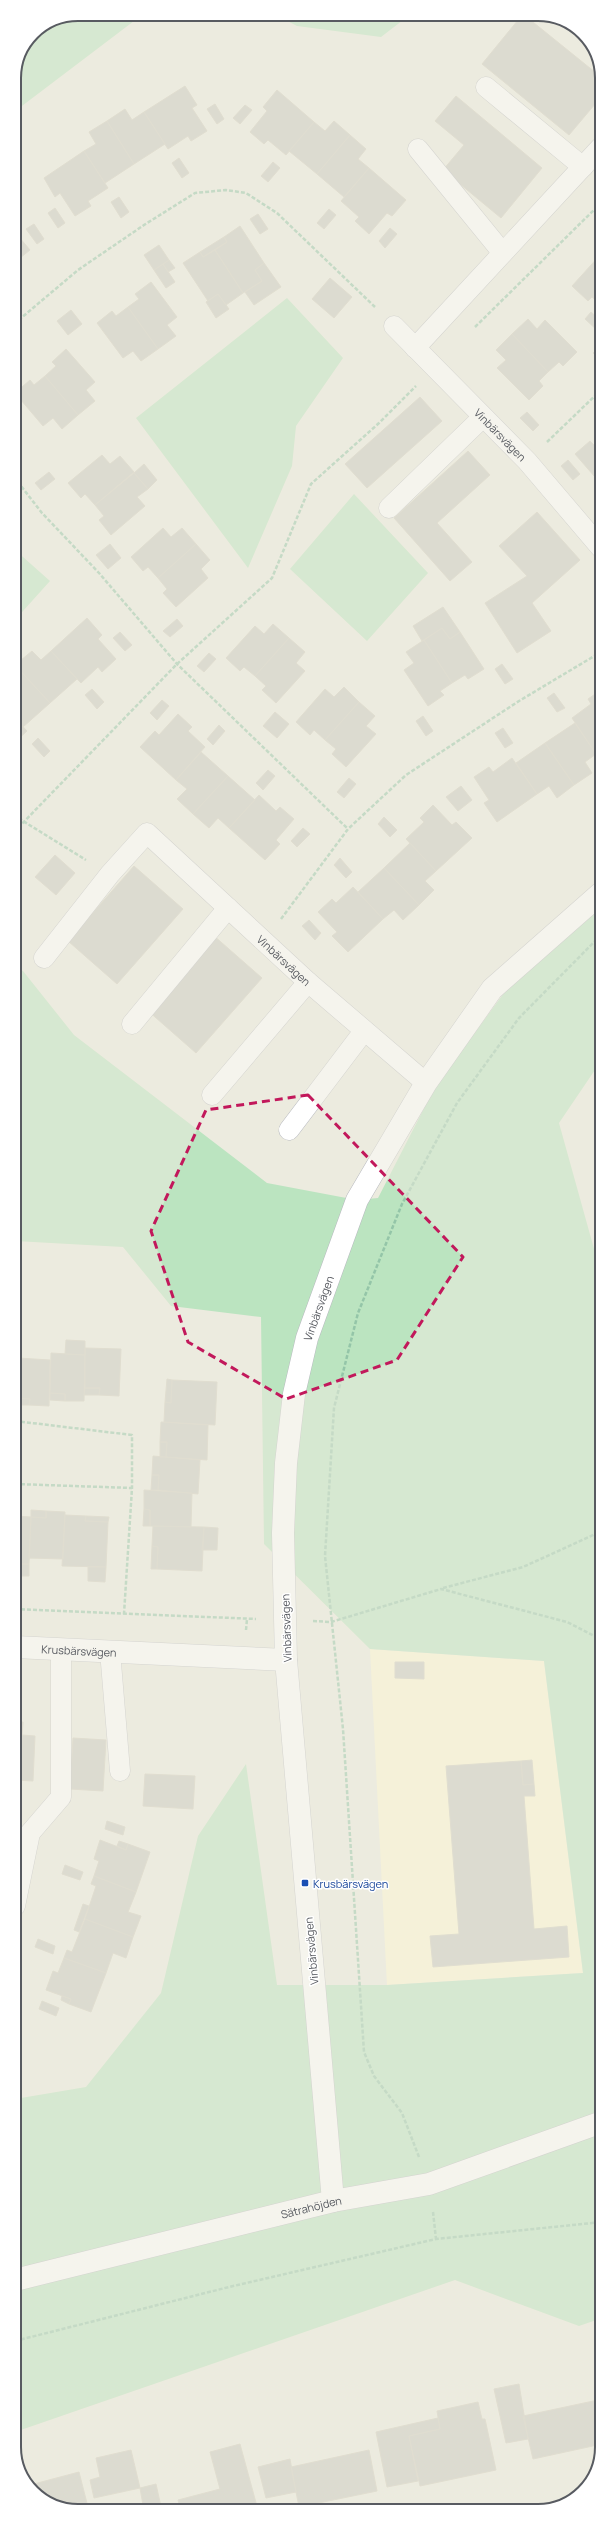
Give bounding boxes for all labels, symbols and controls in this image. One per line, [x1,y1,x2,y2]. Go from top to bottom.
street label: Vinbärsvägen [471,405,530,464]
street label: Vinbärsvägen [254,931,314,989]
street label: Vinbärsvägen [299,1273,337,1343]
street label: Vinbärsvägen [277,1594,295,1662]
street label: Krusbärsvägen [41,1641,117,1659]
place label: Krusbärsvägen [313,1876,388,1891]
marker: Krusbärsvägen [300,1878,310,1888]
street label: Vinbärsvägen [301,1916,321,1986]
street label: Sätrahöjden [279,2192,343,2221]

